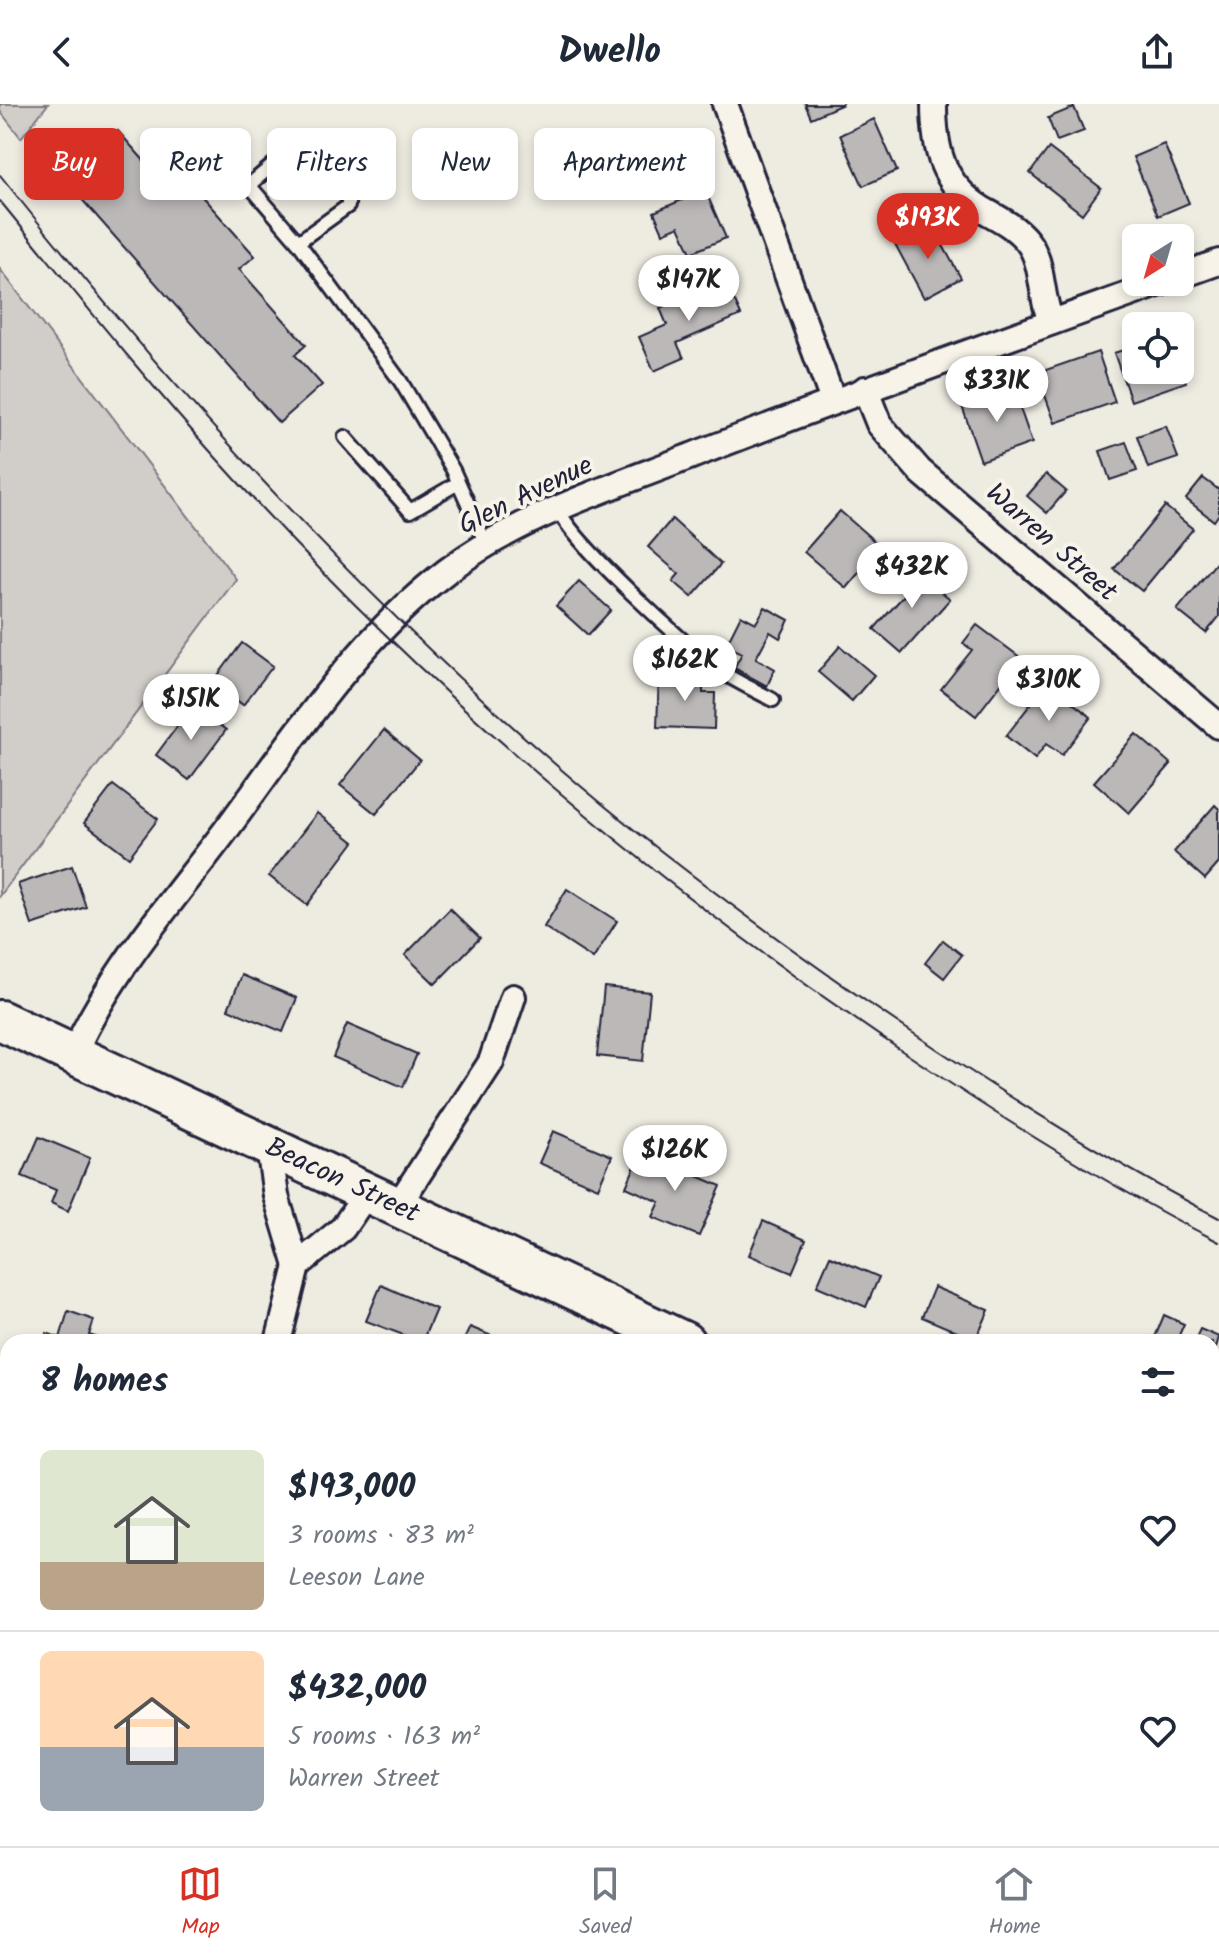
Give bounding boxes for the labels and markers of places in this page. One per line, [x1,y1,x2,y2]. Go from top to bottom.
pin: $193K [872,193,984,261]
pin: $147K [633,255,745,323]
pin: $331K [941,356,1053,424]
pin: $432K [856,542,968,610]
pin: $162K [629,635,741,703]
pin: $310K [993,655,1105,723]
pin: $151K [135,674,247,742]
pin: $126K [619,1125,731,1193]

